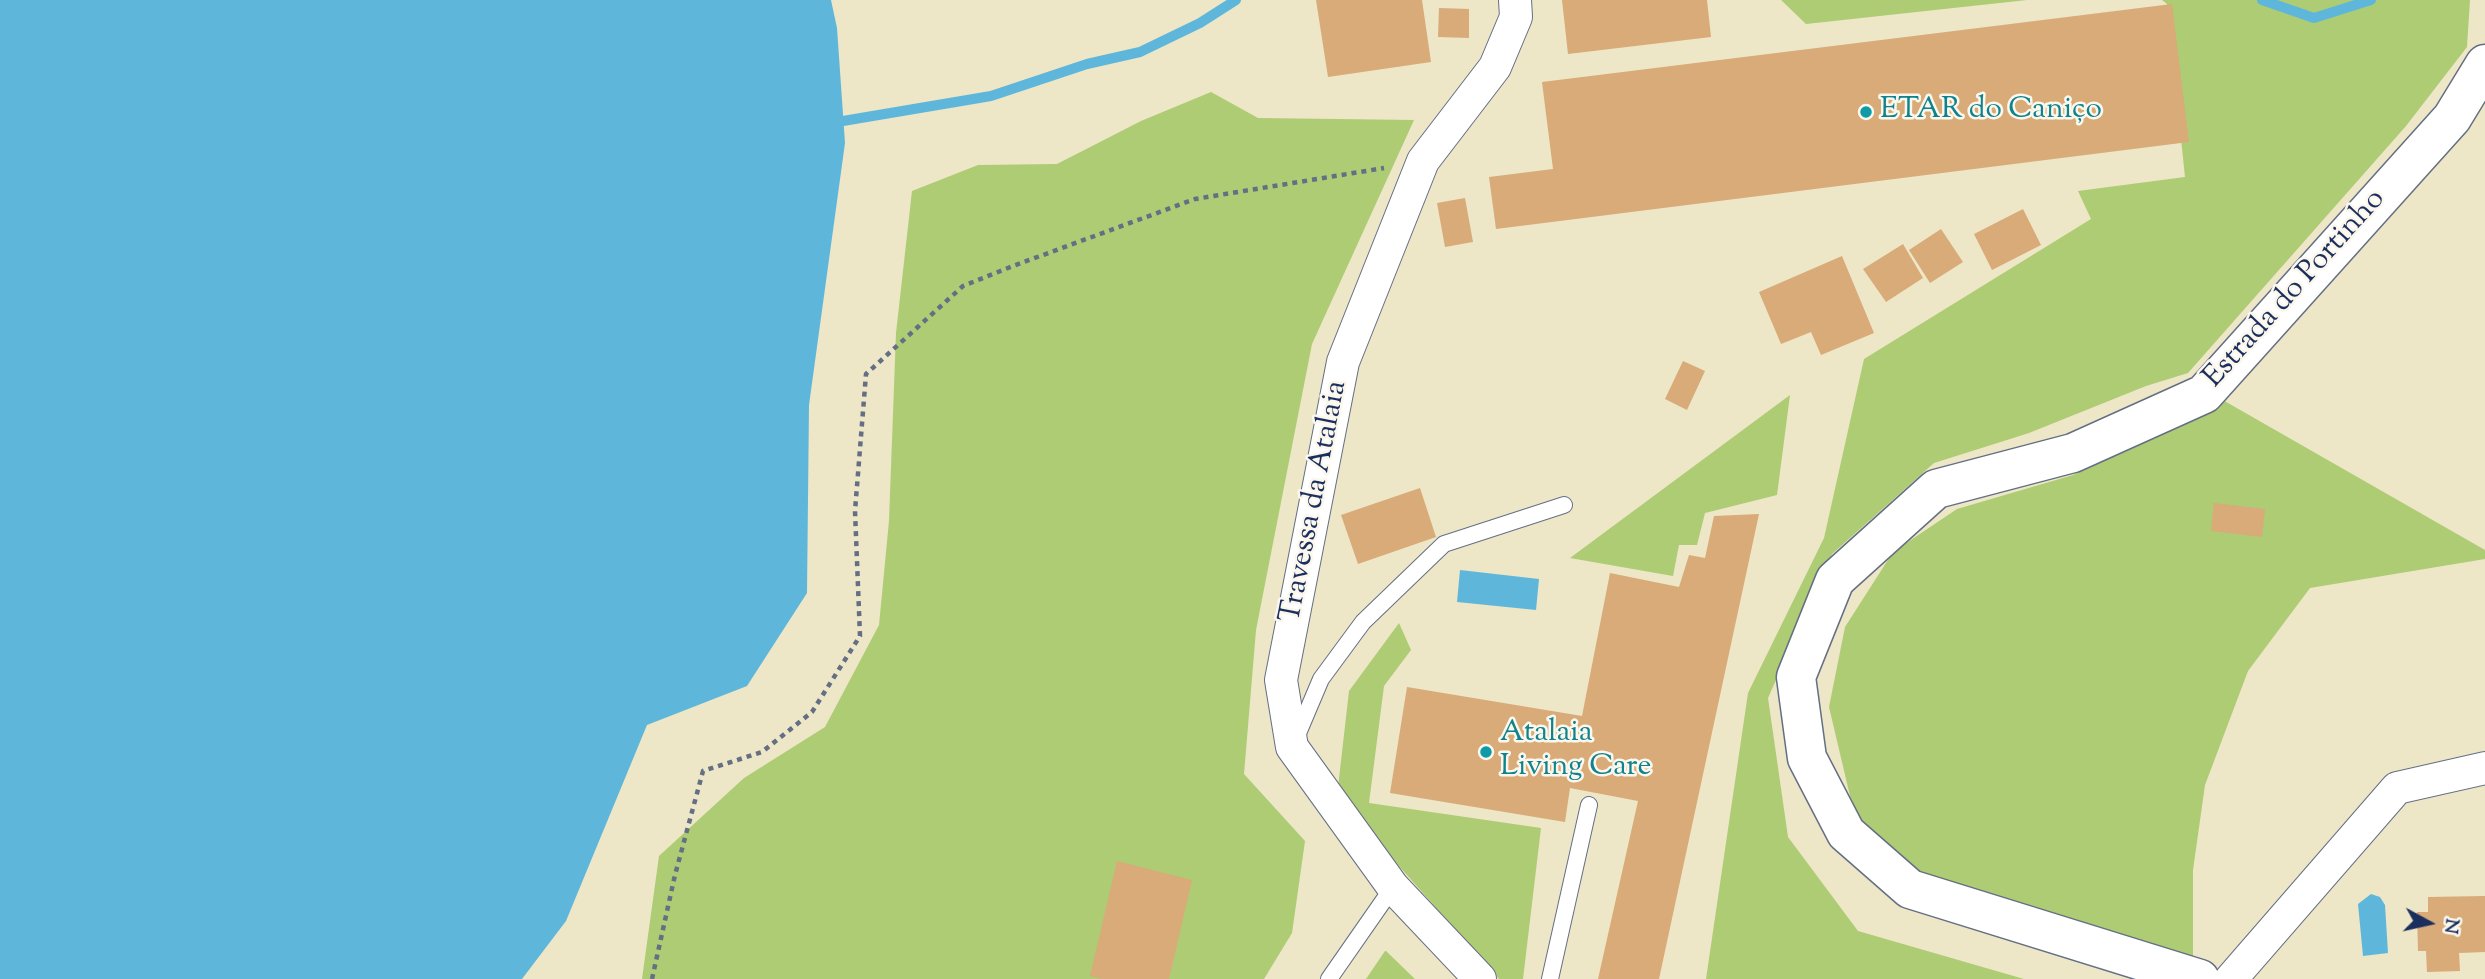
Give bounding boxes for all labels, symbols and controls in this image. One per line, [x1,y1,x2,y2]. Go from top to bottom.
place label: ETAR do Caniço [1880,94,2102,130]
marker: ETAR do Caniço [1858,104,1874,120]
street label: Estrada do Portinho [2197,183,2395,397]
street label: Travessa da Atalaia [1275,378,1357,626]
place label: Atalaia Living Care [1500,717,1652,788]
marker: Atalaia Living Care [1478,744,1494,760]
north arrow [2394,888,2464,958]
text: N [2436,917,2465,935]

